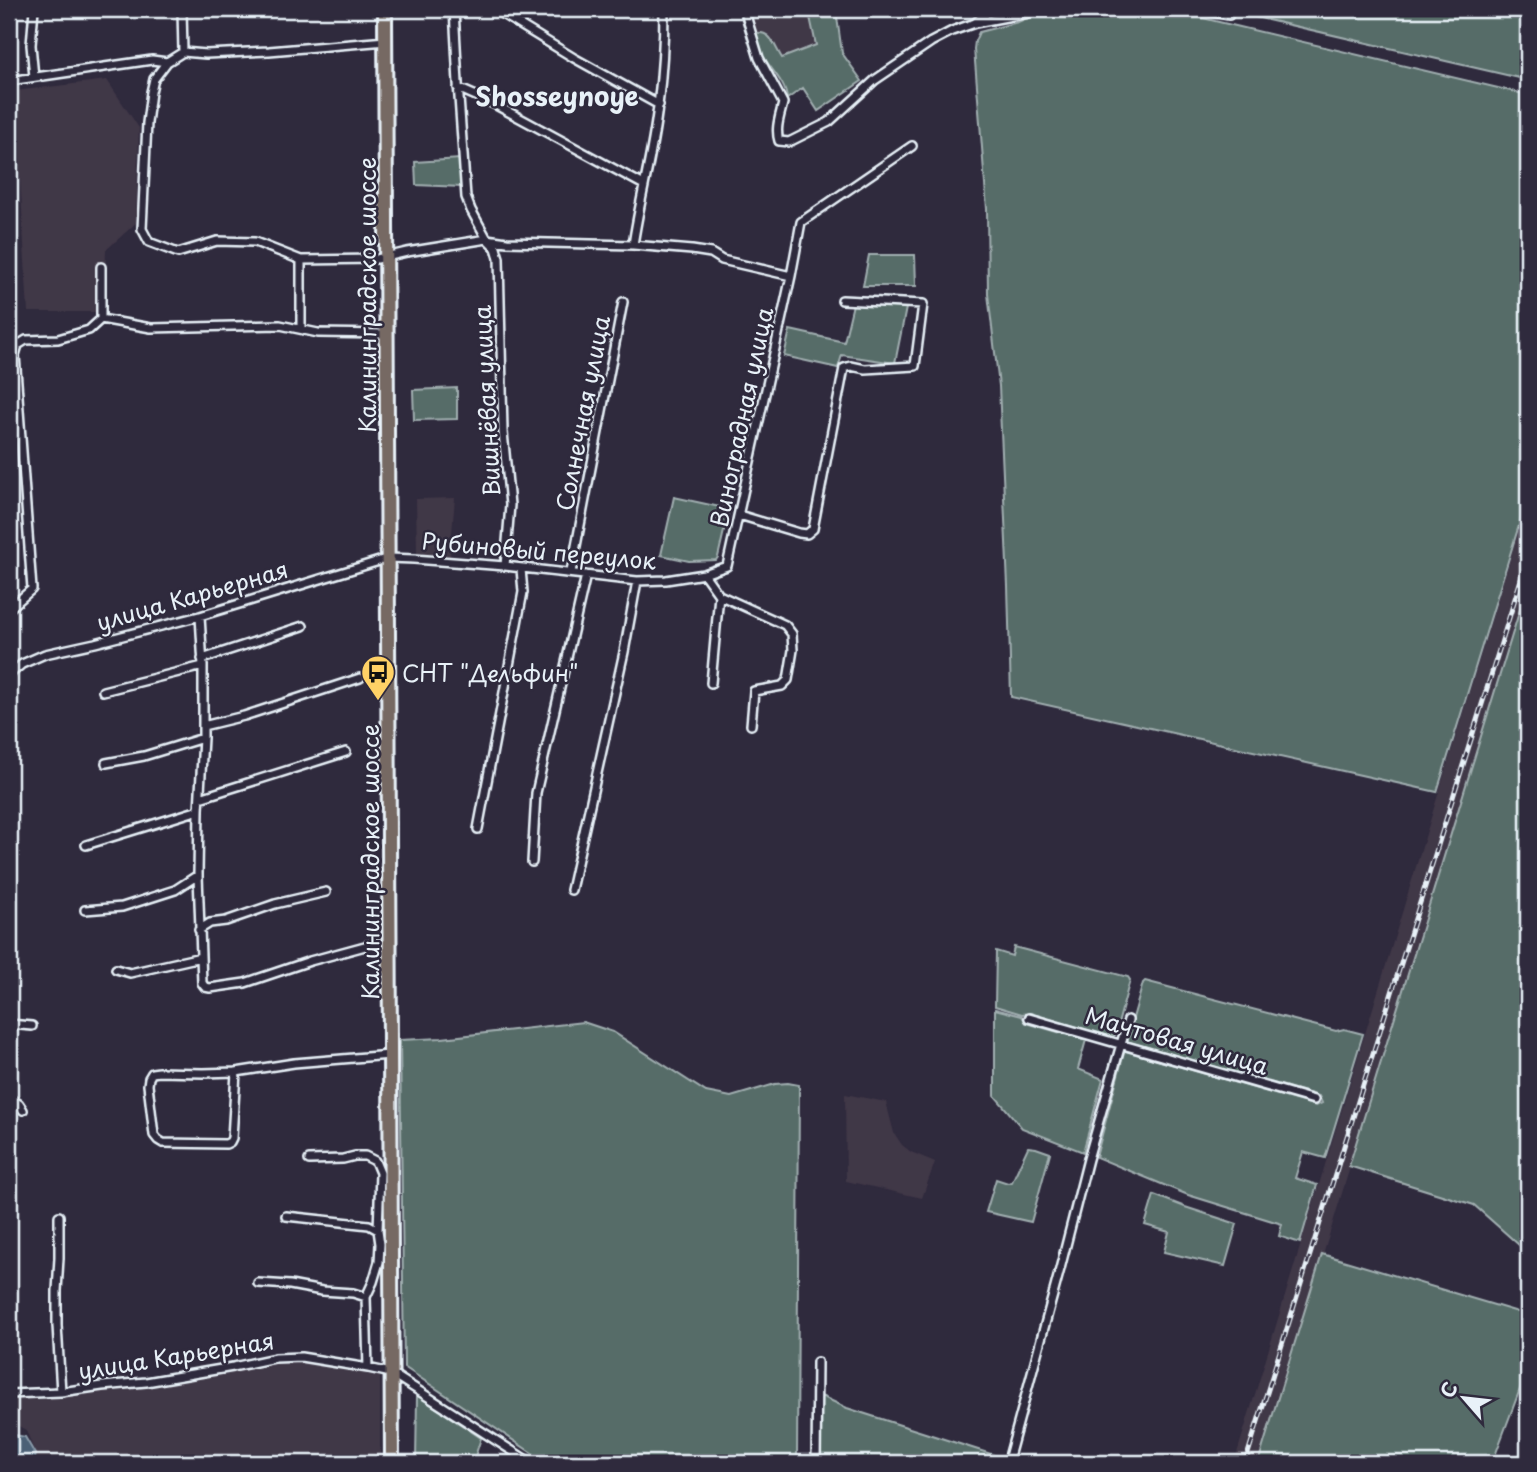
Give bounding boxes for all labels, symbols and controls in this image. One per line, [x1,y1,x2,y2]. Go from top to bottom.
district label: Shosseynoye [475,76,639,115]
street label: Калининградское шоссе [349,157,384,433]
street label: Виноградная улица [701,303,782,530]
street label: Вишнёвая улица [463,304,508,498]
street label: Солнечная улица [546,312,618,513]
street label: Рубиновый переулок [420,522,658,578]
street label: улица Карьерная [92,551,292,639]
bus stop icon: СНТ "Дельфин" [359,653,397,702]
place label: СНТ "Дельфин" [402,655,579,690]
street label: Калининградское шоссе [352,724,387,1000]
street label: Мачтовая улица [1081,997,1273,1083]
street label: улица Карьерная [76,1322,276,1388]
north arrow [1428,1364,1498,1434]
text: С [1432,1377,1464,1402]

